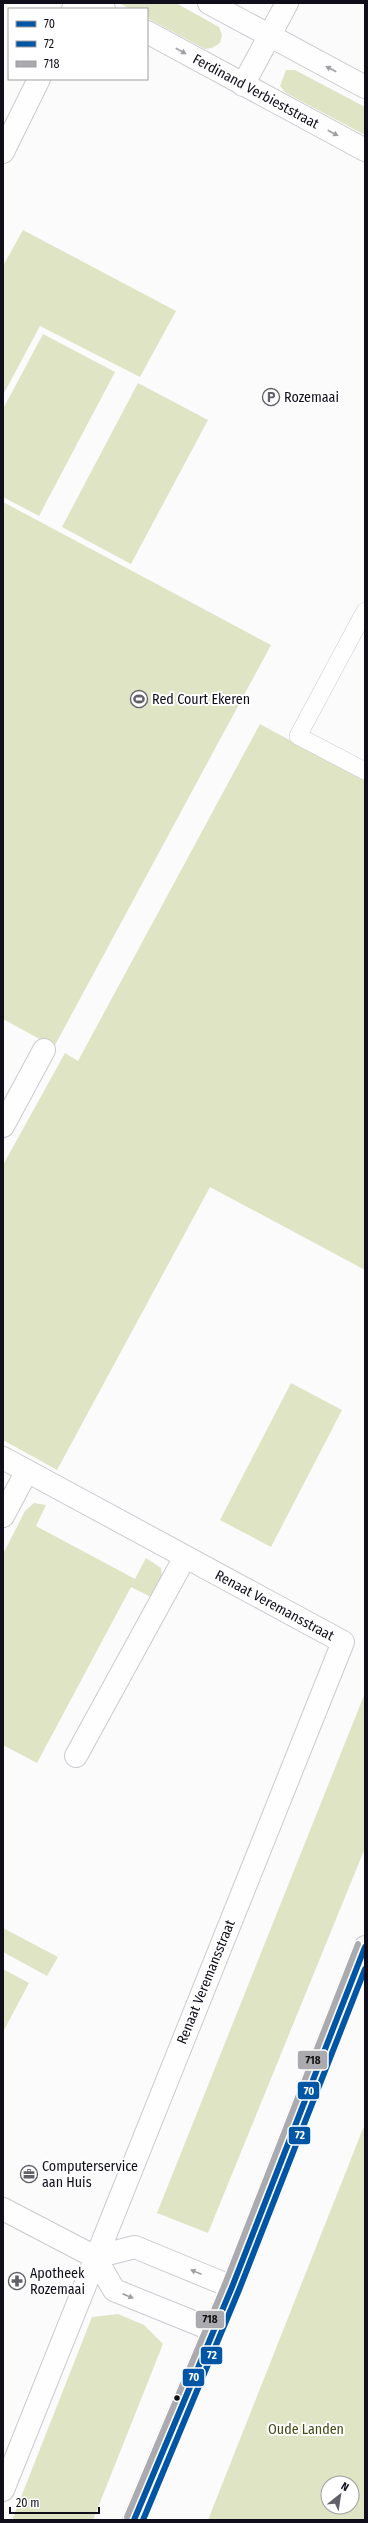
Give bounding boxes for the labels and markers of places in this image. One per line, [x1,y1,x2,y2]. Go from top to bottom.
parking icon: Rozemaai [261,387,281,407]
place label: Rozemaai [284,389,339,406]
sports icon: Red Court Ekeren [129,689,149,709]
place label: Red Court Ekeren [152,691,250,708]
place label: Computerservice aan Huis [42,2158,138,2191]
office icon: Computerservice aan Huis [19,2164,39,2184]
place label: Apotheek Rozemaai [30,2265,85,2298]
pharmacy icon: Apotheek Rozemaai [7,2271,27,2291]
unlabelled marker [172,2393,182,2403]

